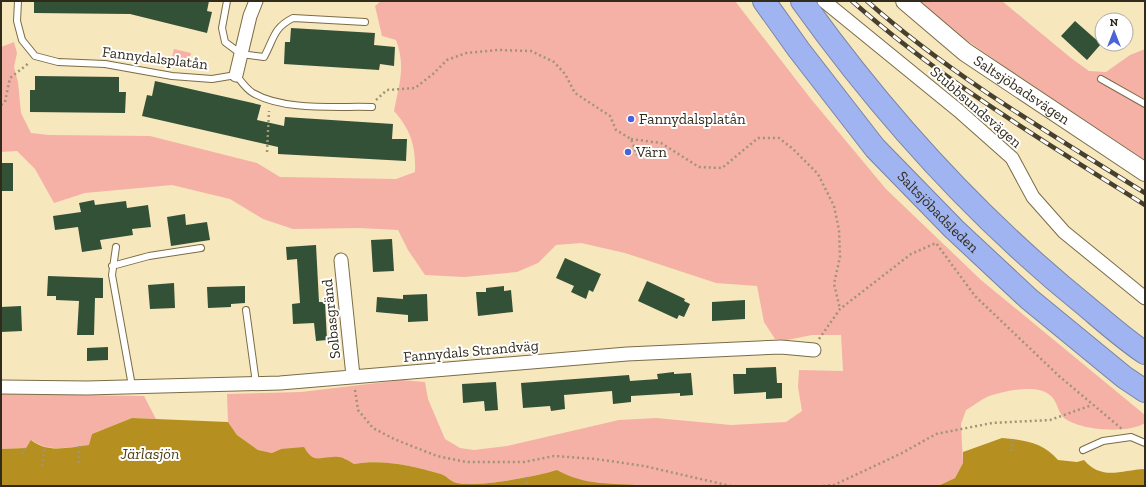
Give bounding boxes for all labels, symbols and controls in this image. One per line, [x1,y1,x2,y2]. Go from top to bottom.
north arrow [1094,12,1134,52]
text: N [1110,16,1119,29]
street label: Fannydalsplatån [101,43,209,73]
street label: Saltsjöbadsvägen [970,51,1074,129]
street label: Stubbsundsvägen [927,62,1026,152]
place label: Fannydalsplatån [639,110,746,128]
marker: Fannydalsplatån [626,114,636,124]
place label: Värn [635,143,667,161]
marker: Värn [623,147,633,157]
street label: Saltsjöbadsleden [894,167,983,257]
street label: Solbasgränd [318,277,344,360]
street label: Fannydals Strandväg [402,336,540,366]
water label: Järlasjön [120,444,179,463]

